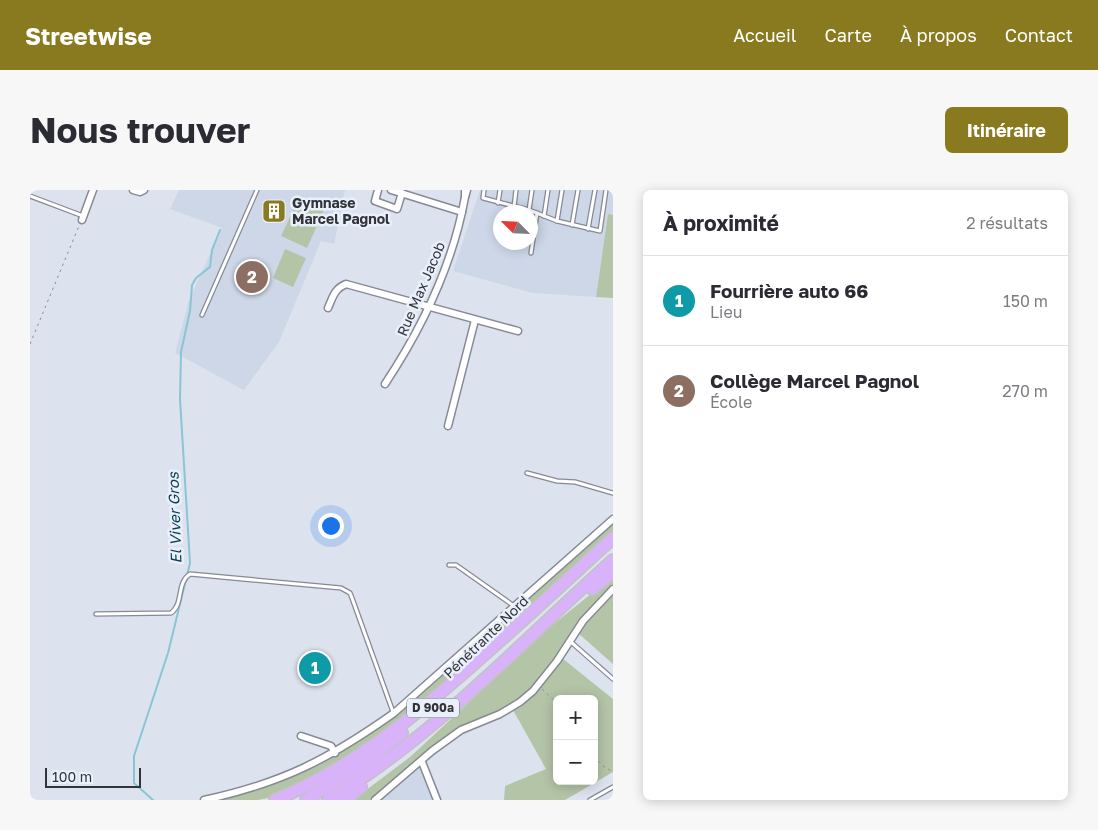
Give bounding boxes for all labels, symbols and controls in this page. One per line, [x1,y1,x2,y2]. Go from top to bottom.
text: Streetwise [25,21,152,50]
text: Accueil [733,24,797,46]
text: Carte [825,24,872,46]
text: À propos [900,24,977,46]
text: Contact [1005,24,1073,46]
button: Itinéraire [945,107,1068,153]
text: Nous trouver [30,109,250,151]
place label: Gymnase Marcel Pagnol [292,194,390,227]
building icon: Gymnase Marcel Pagnol [261,198,287,224]
north arrow [493,205,538,250]
text: À proximité [663,210,779,236]
text: 2 résultats [966,213,1048,233]
street label: Rue Max Jacob [393,239,448,339]
pin: 2 [236,258,268,296]
text: Fourrière auto 66 [710,279,868,302]
text: 1 [675,291,683,311]
text: 150 m [1003,291,1048,311]
text: Lieu [710,302,742,322]
text: Collège Marcel Pagnol [710,369,919,392]
text: 2 [674,381,684,401]
text: 270 m [1002,381,1048,401]
text: École [710,392,752,412]
water label: El Viver Gros [163,471,185,564]
your location [318,513,344,539]
street label: Pénétrante Nord [440,592,532,681]
pin: 1 [299,649,331,687]
map controls [553,695,598,785]
button: + [553,695,598,740]
road number: D 900a [407,698,459,718]
button: − [553,740,598,785]
scale bar [45,765,141,788]
text: 100 m [52,768,92,785]

